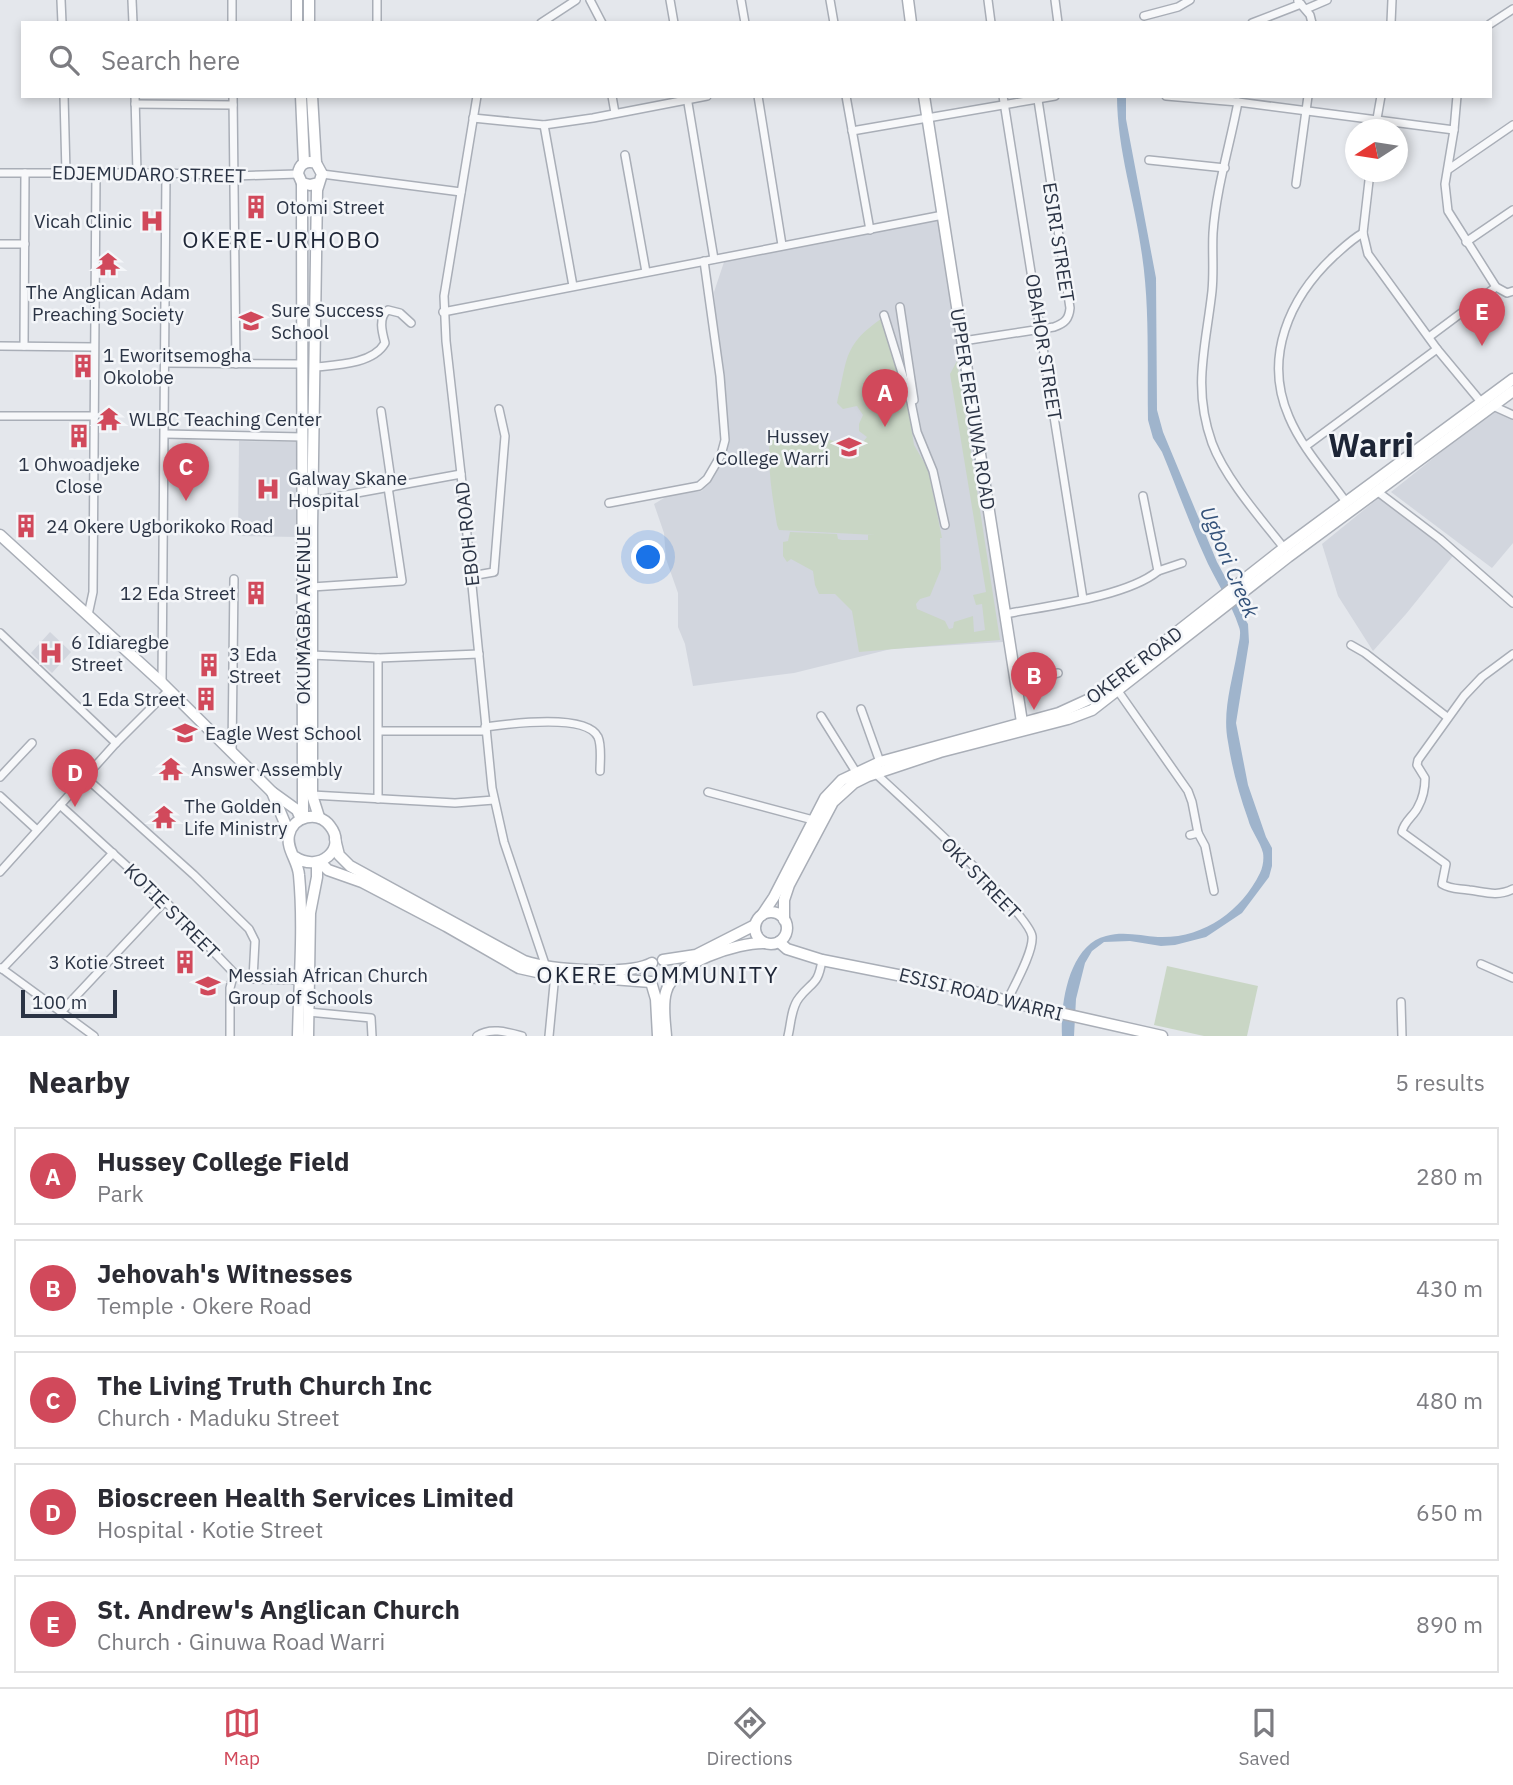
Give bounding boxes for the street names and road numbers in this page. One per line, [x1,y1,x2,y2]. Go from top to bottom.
street label: EDJEMUDARO STREET [52,160,246,188]
street label: ESIRI STREET [1038,180,1080,304]
street label: OBAHOR STREET [1021,272,1067,422]
street label: UPPER EREJUWA ROAD [945,306,1001,512]
street label: EBOH ROAD [450,481,484,587]
street label: OKUMAGBA AVENUE [291,525,315,705]
street label: OKERE ROAD [1081,621,1187,709]
street label: OKI STREET [936,832,1026,924]
street label: KOTIE STREET [119,858,225,964]
street label: ESISI ROAD WARRI [896,962,1066,1026]

